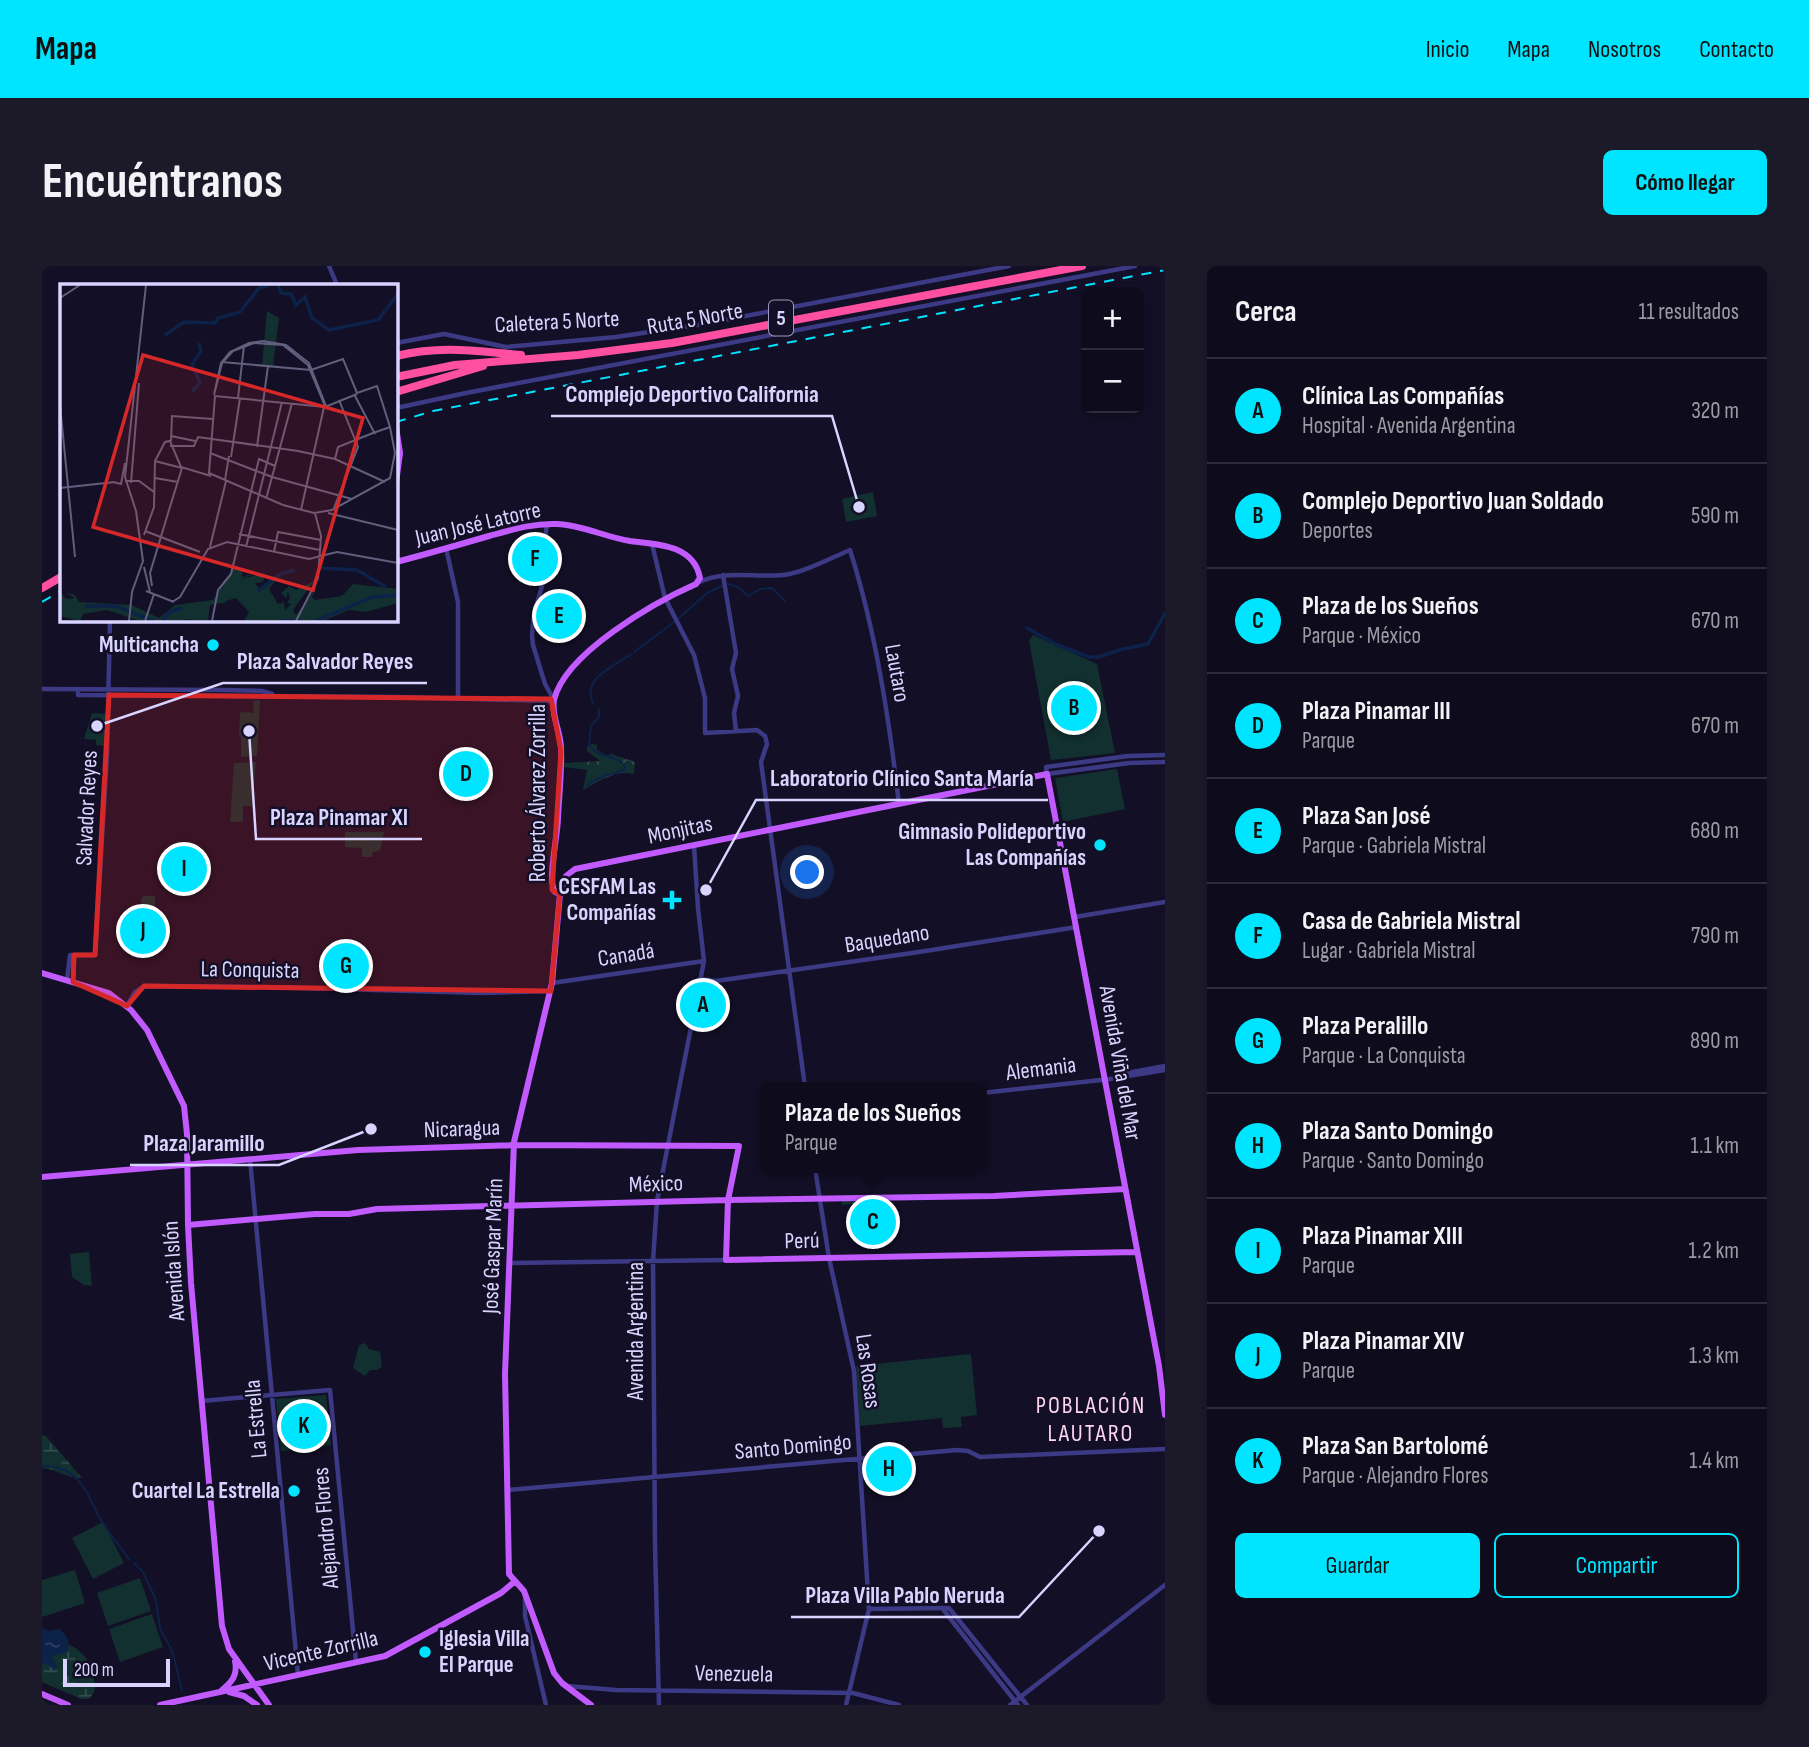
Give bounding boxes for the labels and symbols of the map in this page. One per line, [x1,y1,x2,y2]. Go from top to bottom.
inset map [60,284,397,621]
street label: Ruta 5 Norte [645,297,745,341]
road number: 5 [769,300,793,336]
street label: Caletera 5 Norte [494,305,620,339]
callout: Complejo Deportivo California [551,371,832,416]
text: Complejo Deportivo California [565,380,819,409]
street label: Juan José Latorre [412,496,543,552]
pin: F [512,533,558,585]
pin: E [536,590,582,642]
place label: Multicancha [99,631,199,659]
marker: Multicancha [205,637,221,653]
callout: Plaza Salvador Reyes [223,638,427,683]
street label: Lautaro [878,642,916,704]
text: Plaza Salvador Reyes [237,647,413,676]
pin: B [1051,682,1097,734]
street label: Roberto Álvarez Zorrilla [524,704,552,882]
pin: D [443,748,489,800]
street label: Salvador Reyes [70,750,104,866]
callout: Laboratorio Clínico Santa María [756,755,1048,800]
text: Laboratorio Clínico Santa María [770,764,1034,793]
callout: Plaza Pinamar XI [256,794,422,839]
text: Plaza Pinamar XI [270,803,408,832]
street label: Monjitas [645,810,715,850]
place label: Gimnasio Polideportivo Las Compañías [898,818,1086,872]
marker: Gimnasio Polideportivo Las Compañías [1092,837,1108,853]
pin: I [161,843,207,895]
your location [790,855,824,889]
place label: CESFAM Las Compañías [558,873,656,927]
marker: CESFAM Las Compañías [662,890,682,910]
pin: J [120,905,166,957]
street label: Baquedano [843,918,931,960]
street label: Canadá [596,937,656,973]
pin: G [323,940,369,992]
street label: La Conquista [200,955,300,985]
pin: A [680,979,726,1031]
street label: Avenida Viña del Mar [1092,982,1147,1143]
street label: Alemania [1003,1051,1078,1087]
street label: Nicaragua [423,1114,501,1144]
callout: Plaza Jaramillo [130,1120,279,1165]
text: Plaza Jaramillo [143,1129,265,1158]
street label: México [628,1169,684,1199]
street label: José Gaspar Marín [477,1178,509,1315]
pin: C [850,1196,896,1248]
street label: Avenida Islón [157,1220,192,1323]
street label: Perú [784,1227,820,1255]
street label: Avenida Argentina [622,1262,650,1401]
street label: Las Rosas [849,1332,887,1410]
street label: La Estrella [239,1379,273,1459]
district label: POBLACIÓN LAUTARO [1036,1391,1146,1448]
pin: K [281,1400,327,1452]
street label: Santo Domingo [733,1428,853,1466]
pin: H [866,1443,912,1495]
street label: Alejandro Flores [307,1466,345,1591]
place label: Cuartel La Estrella [132,1477,280,1505]
marker: Cuartel La Estrella [286,1483,302,1499]
callout: Plaza Villa Pablo Neruda [791,1572,1019,1617]
text: Plaza Villa Pablo Neruda [805,1581,1005,1610]
street label: Vicente Zorrilla [261,1624,381,1678]
place label: Iglesia Villa El Parque [439,1625,529,1679]
marker: Iglesia Villa El Parque [417,1644,433,1660]
scale bar [63,1656,170,1688]
street label: Venezuela [695,1659,773,1689]

